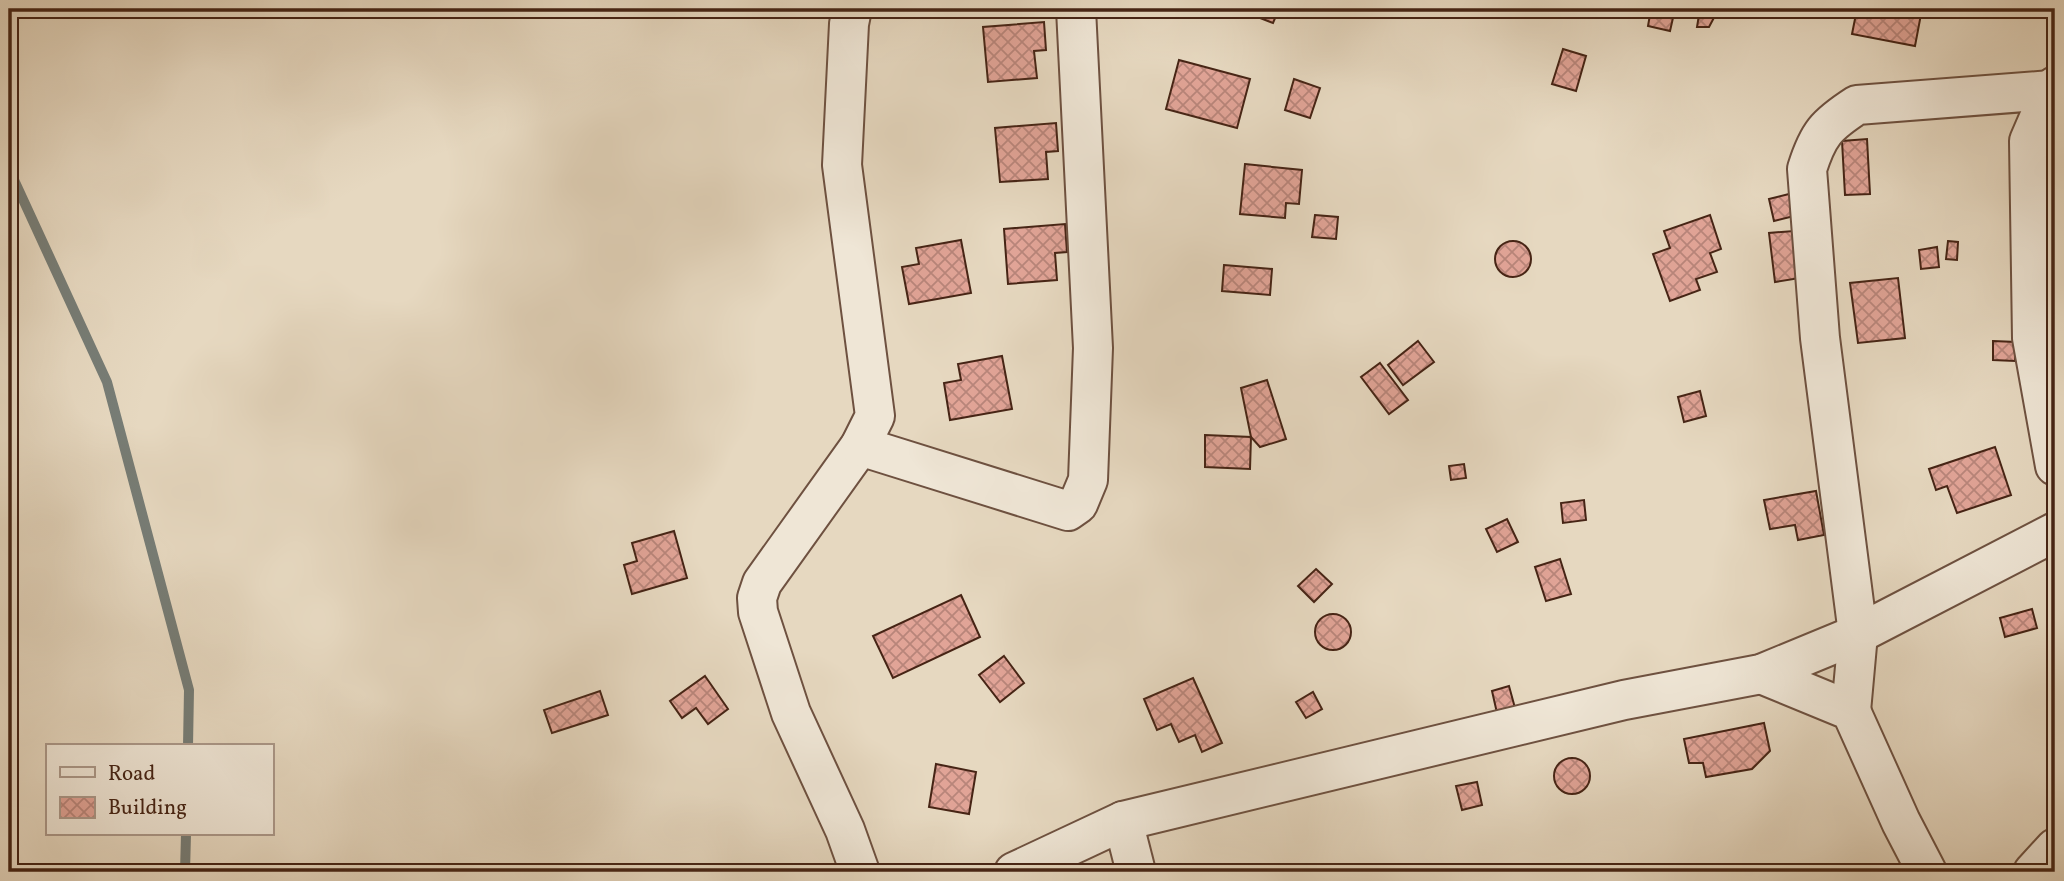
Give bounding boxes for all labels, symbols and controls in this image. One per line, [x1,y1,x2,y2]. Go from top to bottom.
legend [46,744,273,836]
text: Road [108,760,155,789]
text: Building [108,794,187,823]

